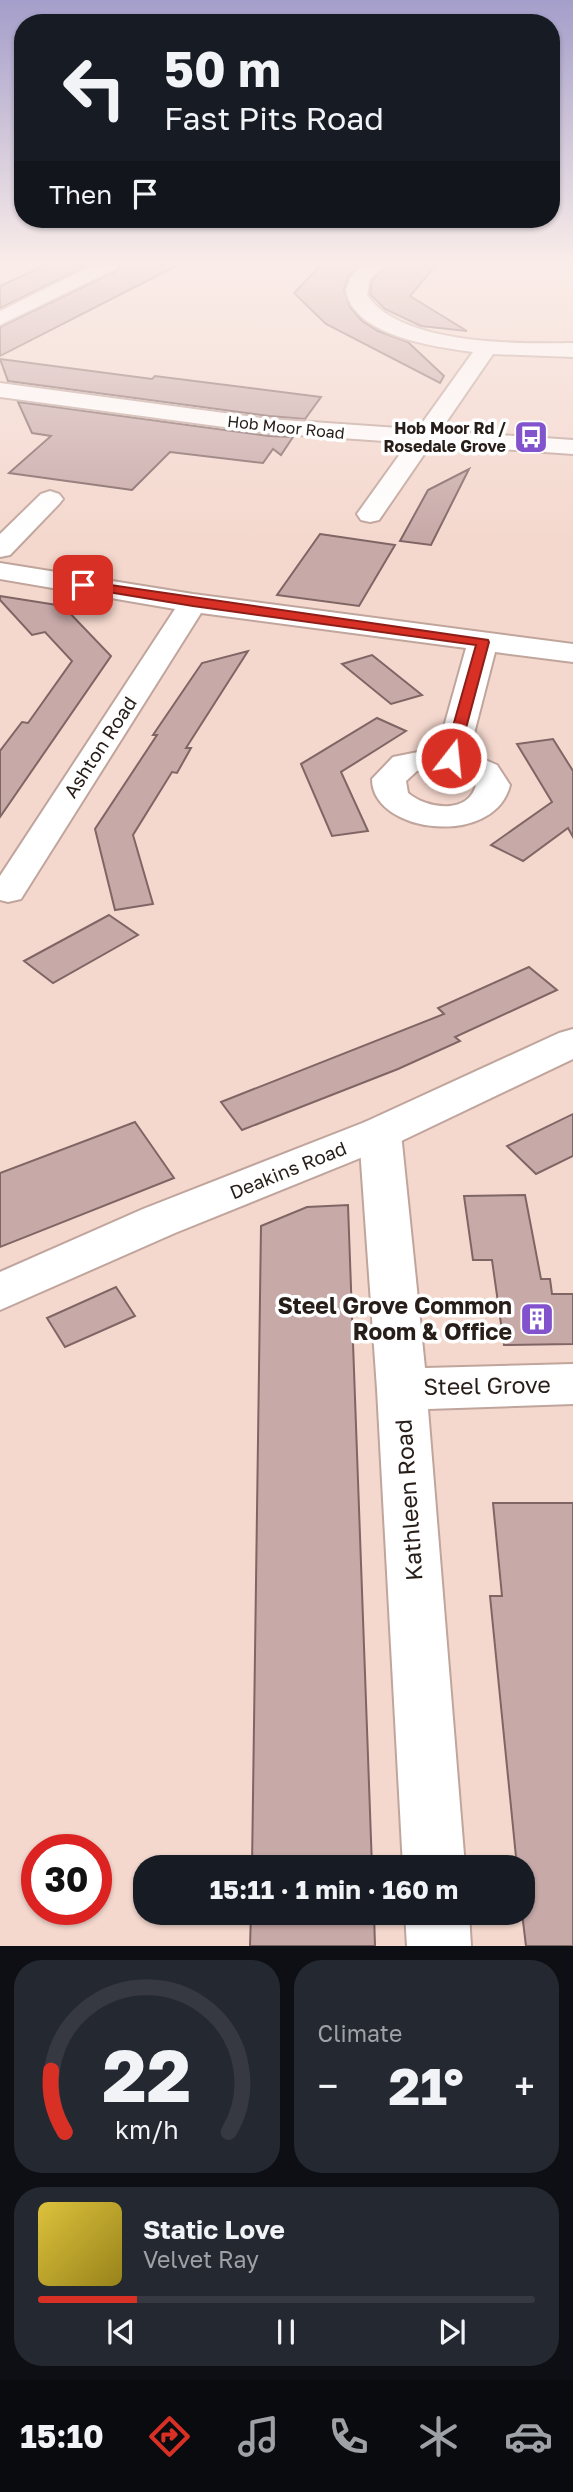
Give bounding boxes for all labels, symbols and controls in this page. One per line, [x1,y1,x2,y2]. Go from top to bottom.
text: 50 m [164,39,281,98]
icon: left [49,42,140,133]
text: Fast Pits Road [164,99,384,137]
icon: arrive [126,175,164,213]
text: Then [49,179,112,210]
street label: Hob Moor Road [226,411,346,443]
place label: Hob Moor Rd / Rosedale Grove [384,418,506,456]
bus stop icon: Hob Moor Rd / Rosedale Grove [512,418,550,456]
pin [53,555,113,615]
icon: arrive [64,566,102,604]
street label: Ashton Road [58,692,141,802]
position arrow [414,721,488,795]
street label: Deakins Road [226,1136,350,1203]
place label: Steel Grove Common Room & Office [277,1291,512,1345]
building icon: Steel Grove Common Room & Office [518,1300,556,1338]
street label: Steel Grove [423,1370,551,1400]
street label: Kathleen Road [388,1418,428,1582]
speed limit sign: 30 [21,1834,112,1925]
text: 15:11 · 1 min · 160 m [210,1874,458,1905]
text: Climate [318,2019,402,2047]
text: 22 [102,2032,191,2119]
text: 21° [389,2054,464,2116]
text: − [318,2063,338,2108]
text: + [514,2063,535,2108]
text: km/h [115,2114,179,2145]
text: Static Love [143,2214,285,2245]
text: Velvet Ray [143,2245,259,2273]
icon: previous [102,2313,140,2351]
icon: pause [267,2313,305,2351]
icon: next [433,2313,471,2351]
icon: directions [145,2412,194,2461]
icon: music [234,2412,283,2461]
icon: phone [324,2412,373,2461]
icon: climate [414,2412,463,2461]
icon: car [504,2412,553,2461]
text: 15:10 [20,2417,104,2455]

